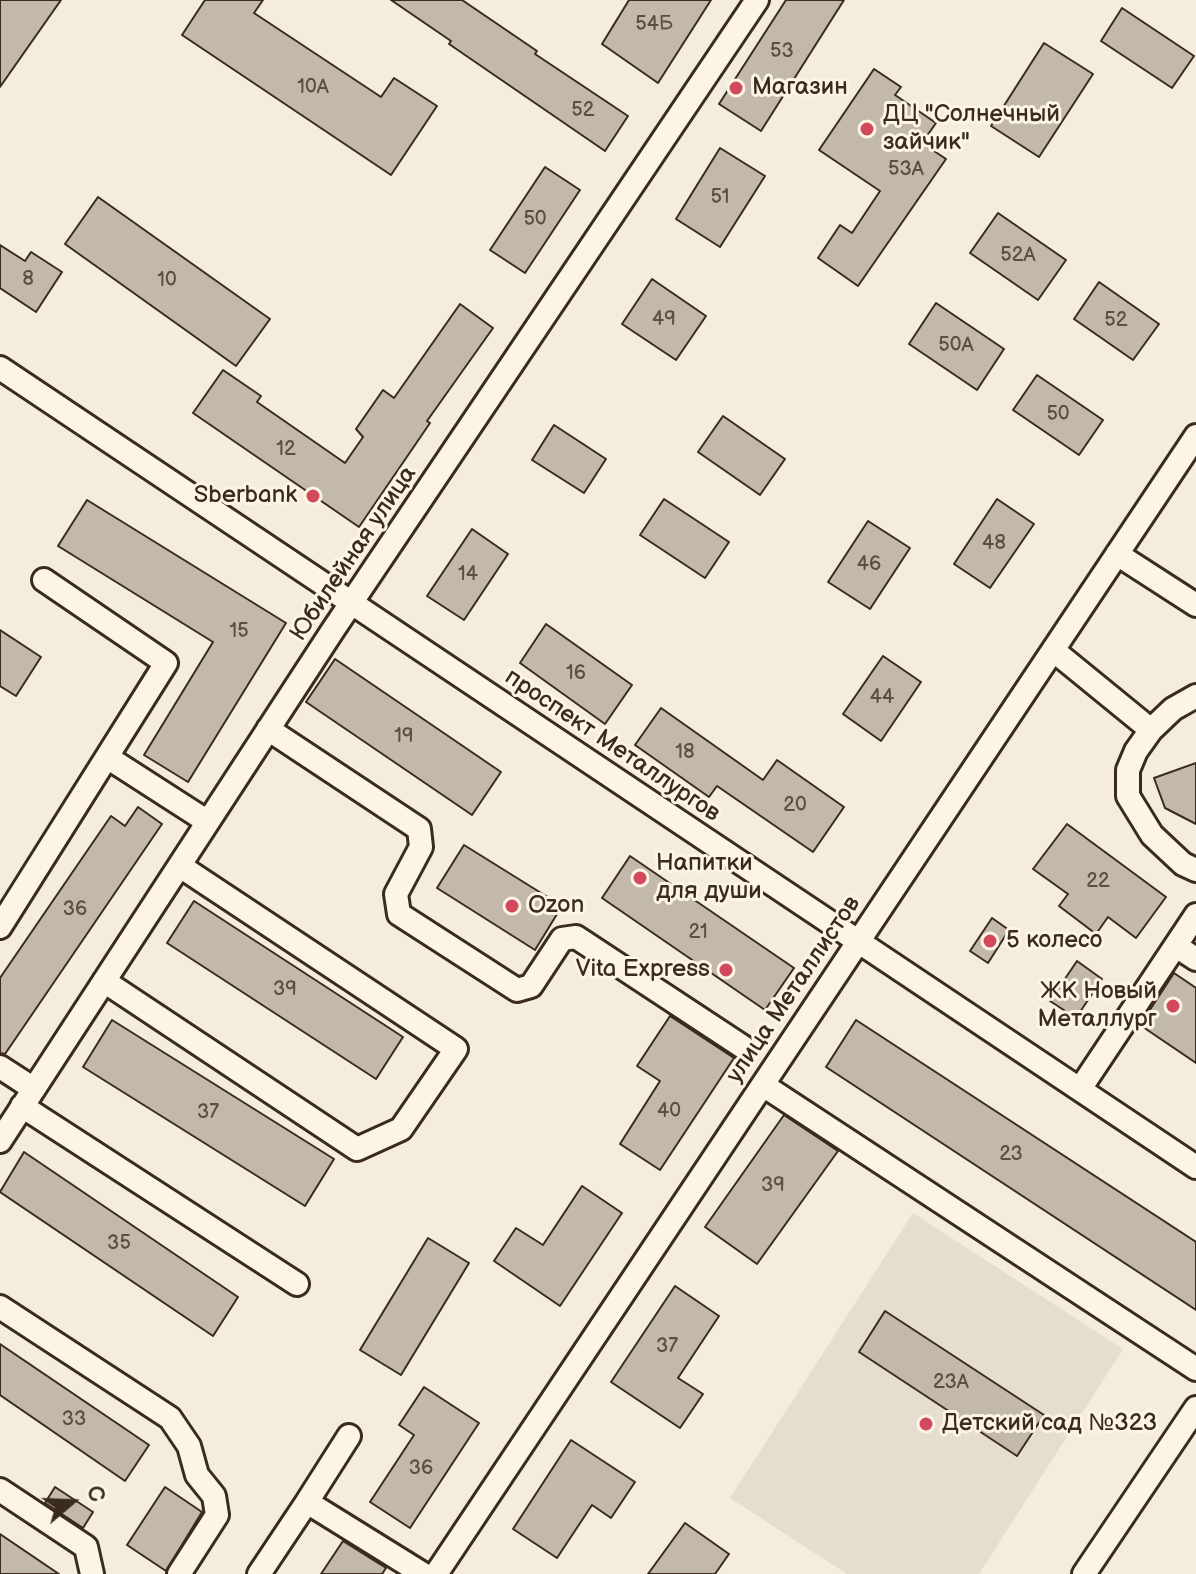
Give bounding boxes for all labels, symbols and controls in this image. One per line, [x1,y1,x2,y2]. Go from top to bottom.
house number: 54Б [635,13,673,37]
house number: 53 [770,40,794,64]
place label: Магазин [752,74,848,102]
house number: 10А [297,76,329,100]
marker: Магазин [727,79,745,97]
house number: 52 [571,99,595,123]
place label: ДЦ "Солнечный зайчик" [883,101,1060,157]
marker: ДЦ "Солнечный зайчик" [858,120,876,138]
house number: 53А [888,158,924,182]
house number: 51 [710,186,730,210]
house number: 50 [523,208,547,232]
house number: 52А [1000,244,1036,268]
house number: 8 [22,268,34,292]
house number: 10 [157,269,177,293]
house number: 49 [652,308,676,332]
house number: 52 [1104,309,1128,333]
house number: 50А [938,334,974,358]
house number: 50 [1046,403,1070,427]
house number: 12 [276,438,296,462]
street label: Юбилейная улица [285,461,423,647]
place label: Sberbank [194,482,297,510]
marker: Sberbank [304,487,322,505]
house number: 48 [982,532,1006,556]
house number: 46 [857,553,881,577]
house number: 14 [458,563,478,587]
house number: 15 [229,620,249,644]
house number: 16 [566,662,586,686]
street label: проспект Металлургов [499,663,725,829]
house number: 44 [870,686,894,710]
house number: 19 [394,725,414,749]
house number: 18 [675,741,695,765]
house number: 20 [783,794,807,818]
place label: Напитки для души [656,850,762,906]
marker: Напитки для души [631,869,649,887]
house number: 22 [1086,870,1110,894]
street label: улица Металлистов [721,891,867,1089]
place label: Ozon [528,892,584,920]
marker: Ozon [503,897,521,915]
house number: 36 [63,898,87,922]
house number: 21 [688,921,708,945]
place label: 5 колесо [1006,927,1102,955]
marker: 5 колесо [981,932,999,950]
place label: Vita Express [576,956,710,984]
marker: Vita Express [717,961,735,979]
house number: 39 [273,978,297,1002]
place label: ЖК Новый Металлург [1037,978,1157,1034]
marker: ЖК Новый Металлург [1164,997,1182,1015]
house number: 40 [657,1100,681,1124]
house number: 37 [197,1101,219,1125]
house number: 23 [999,1143,1023,1167]
house number: 39 [761,1174,785,1198]
house number: 35 [107,1232,131,1256]
house number: 37 [656,1335,678,1359]
house number: 23А [933,1371,969,1395]
house number: 33 [62,1408,86,1432]
place label: Детский сад №323 [942,1410,1157,1438]
marker: Детский сад №323 [917,1415,935,1433]
house number: 36 [409,1457,433,1481]
north arrow [32,1462,112,1542]
text: С [80,1482,110,1506]

